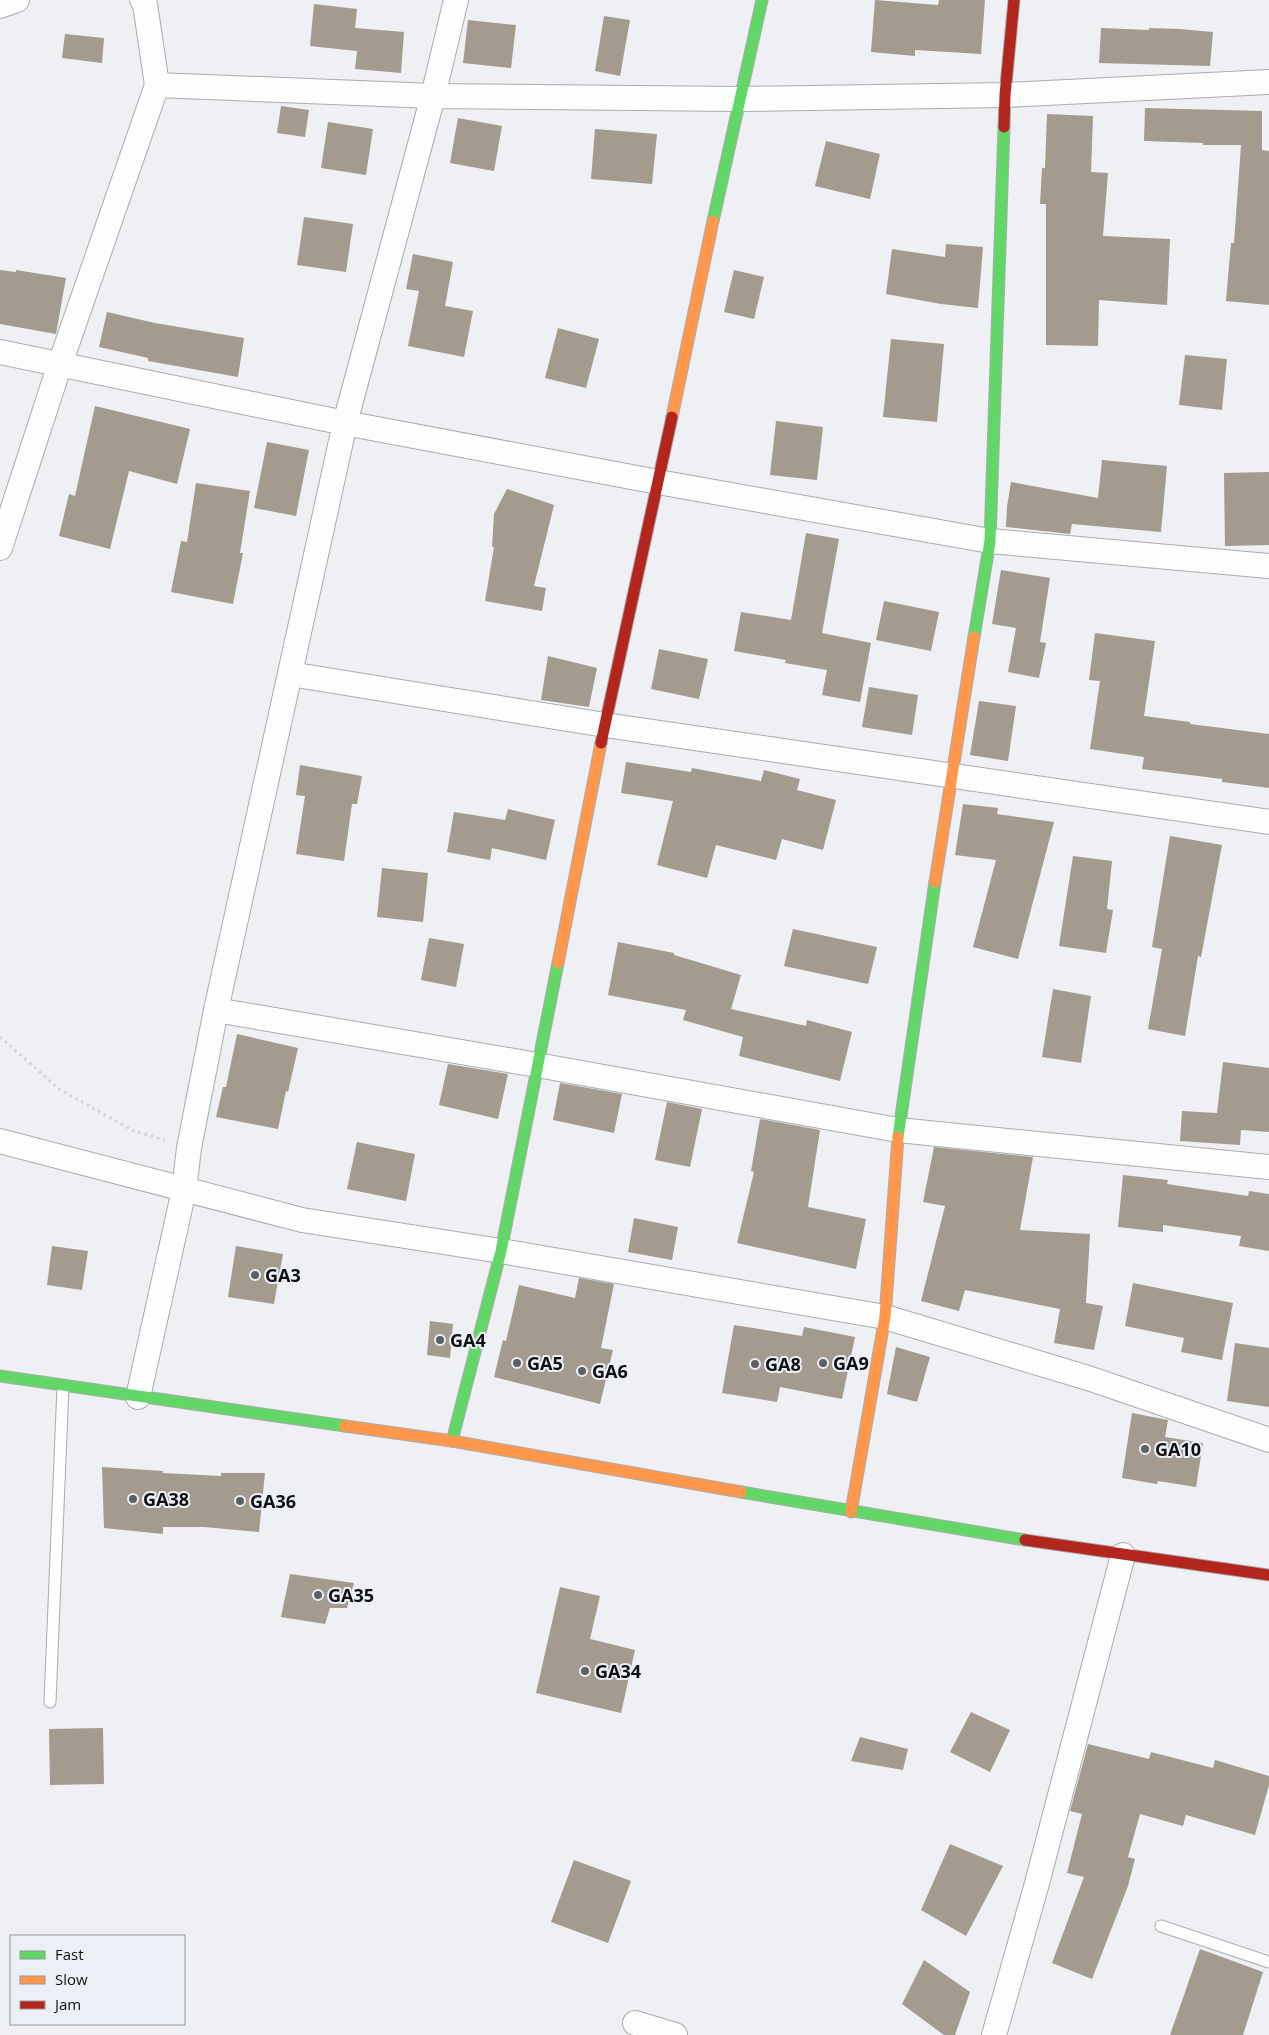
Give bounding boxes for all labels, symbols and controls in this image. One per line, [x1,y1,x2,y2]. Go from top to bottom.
place label: GA3 [265,1263,301,1287]
marker: GA3 [249,1269,261,1281]
place label: GA4 [450,1328,486,1352]
marker: GA4 [434,1334,446,1346]
place label: GA5 [527,1351,563,1375]
place label: GA9 [833,1351,869,1375]
place label: GA8 [765,1352,801,1376]
marker: GA5 [511,1357,523,1369]
marker: GA9 [817,1357,829,1369]
marker: GA8 [749,1358,761,1370]
place label: GA6 [592,1359,628,1383]
marker: GA6 [576,1365,588,1377]
place label: GA10 [1155,1437,1201,1461]
marker: GA10 [1139,1443,1151,1455]
place label: GA38 [143,1487,189,1511]
place label: GA36 [250,1489,296,1513]
marker: GA38 [127,1493,139,1505]
marker: GA36 [234,1495,246,1507]
place label: GA35 [328,1583,374,1607]
marker: GA35 [312,1589,324,1601]
place label: GA34 [595,1659,641,1683]
marker: GA34 [579,1665,591,1677]
legend [10,1935,185,2025]
text: Fast [55,1944,84,1964]
text: Slow [55,1969,88,1989]
text: Jam [53,1994,81,2014]

